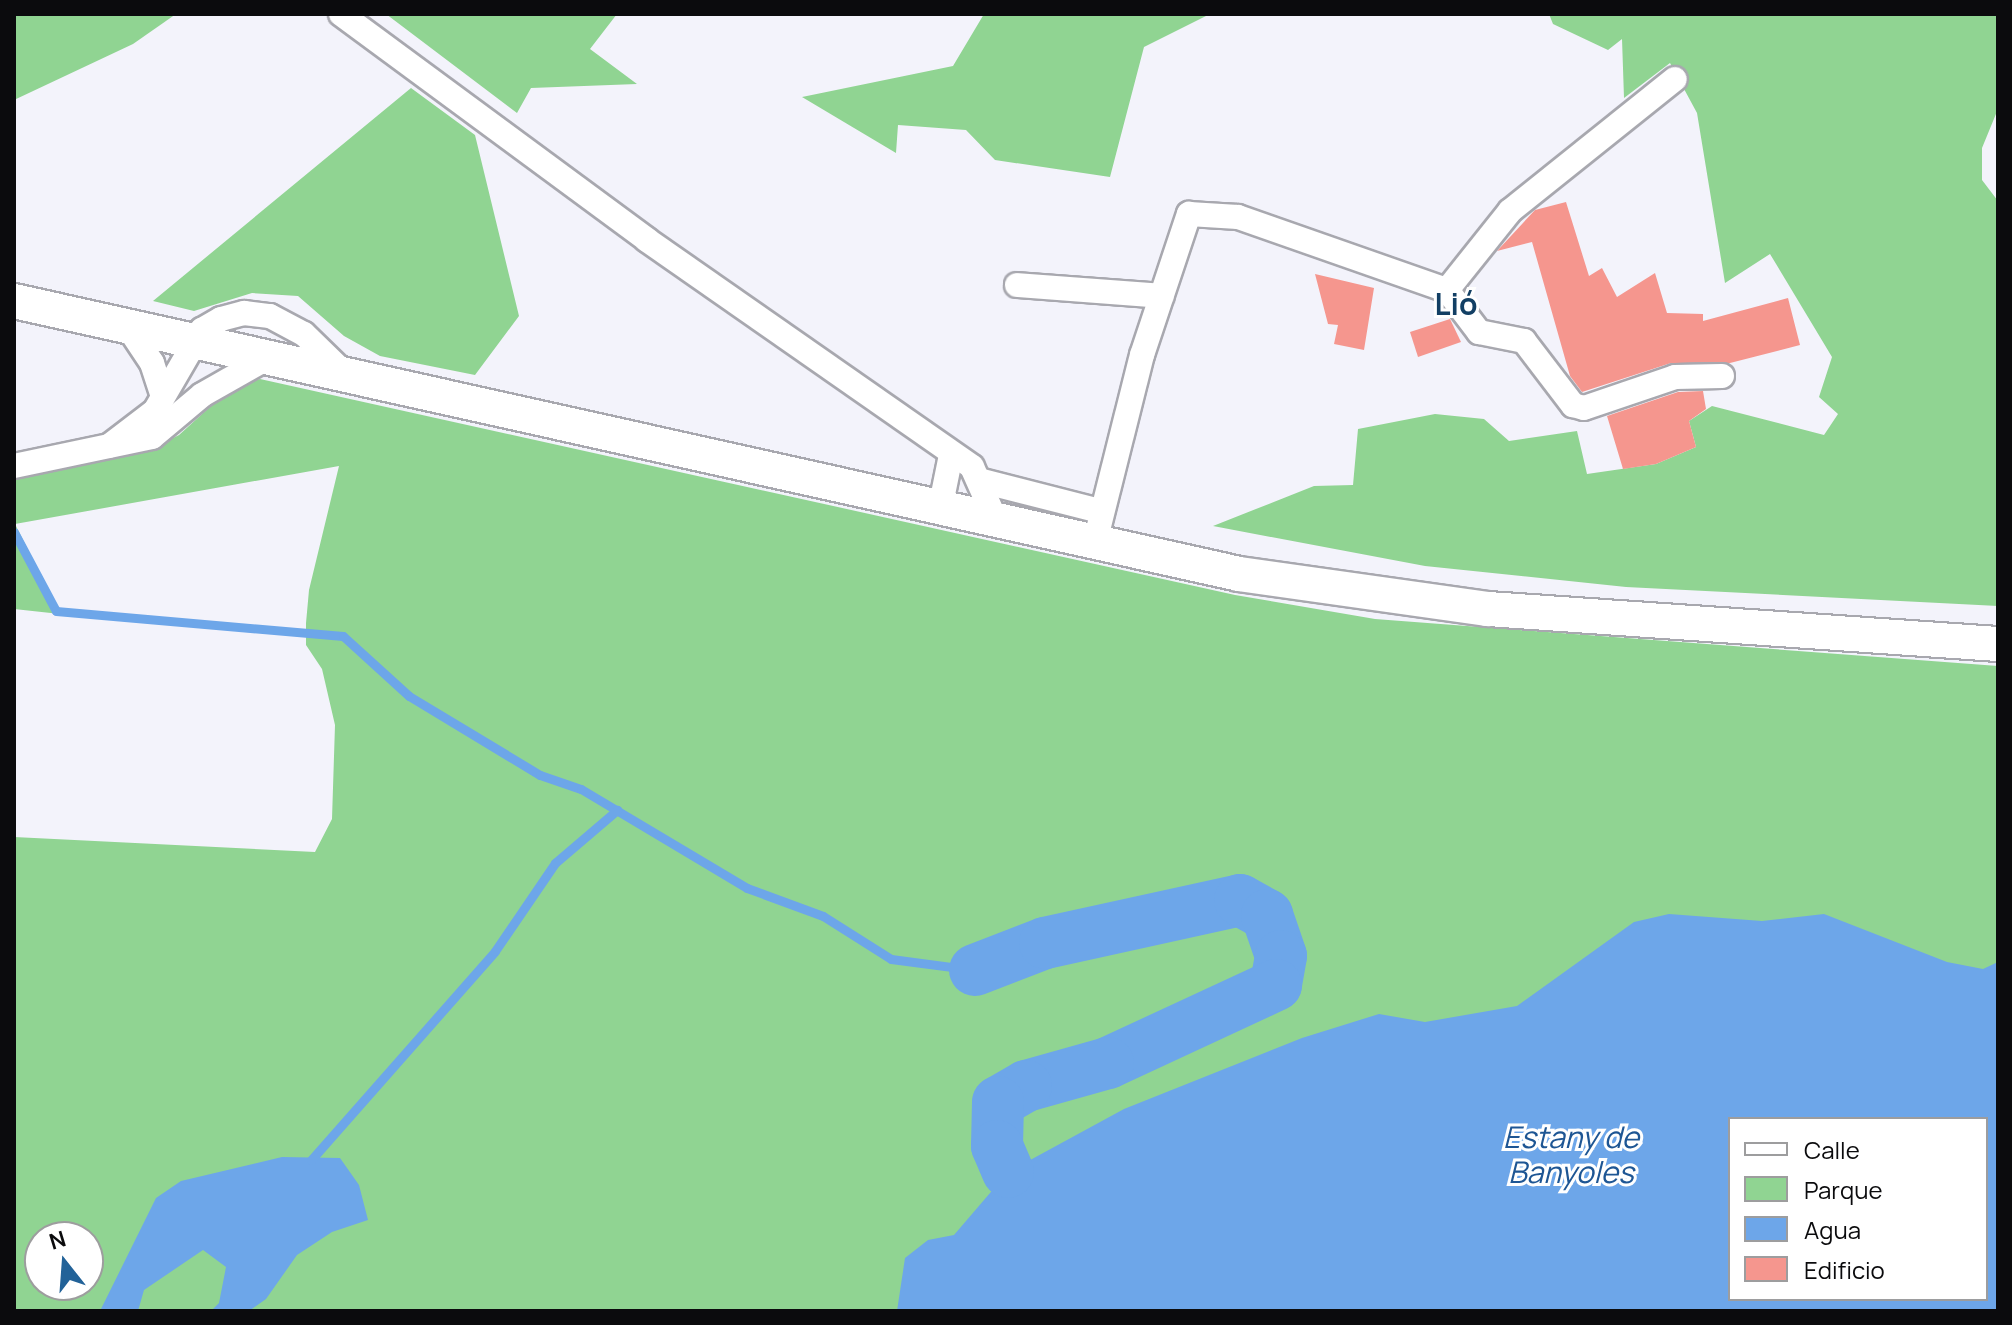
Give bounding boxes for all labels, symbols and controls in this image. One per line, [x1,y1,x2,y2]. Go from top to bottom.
district label: Lió [1435,286,1477,322]
legend [1728,1117,1988,1301]
water label: Estany de Banyoles [1503,1119,1639,1190]
text: Calle [1804,1133,1860,1166]
text: Parque [1804,1173,1882,1206]
text: Agua [1804,1213,1861,1246]
north arrow [24,1221,104,1301]
text: N [46,1223,69,1257]
text: Edificio [1804,1253,1885,1286]

